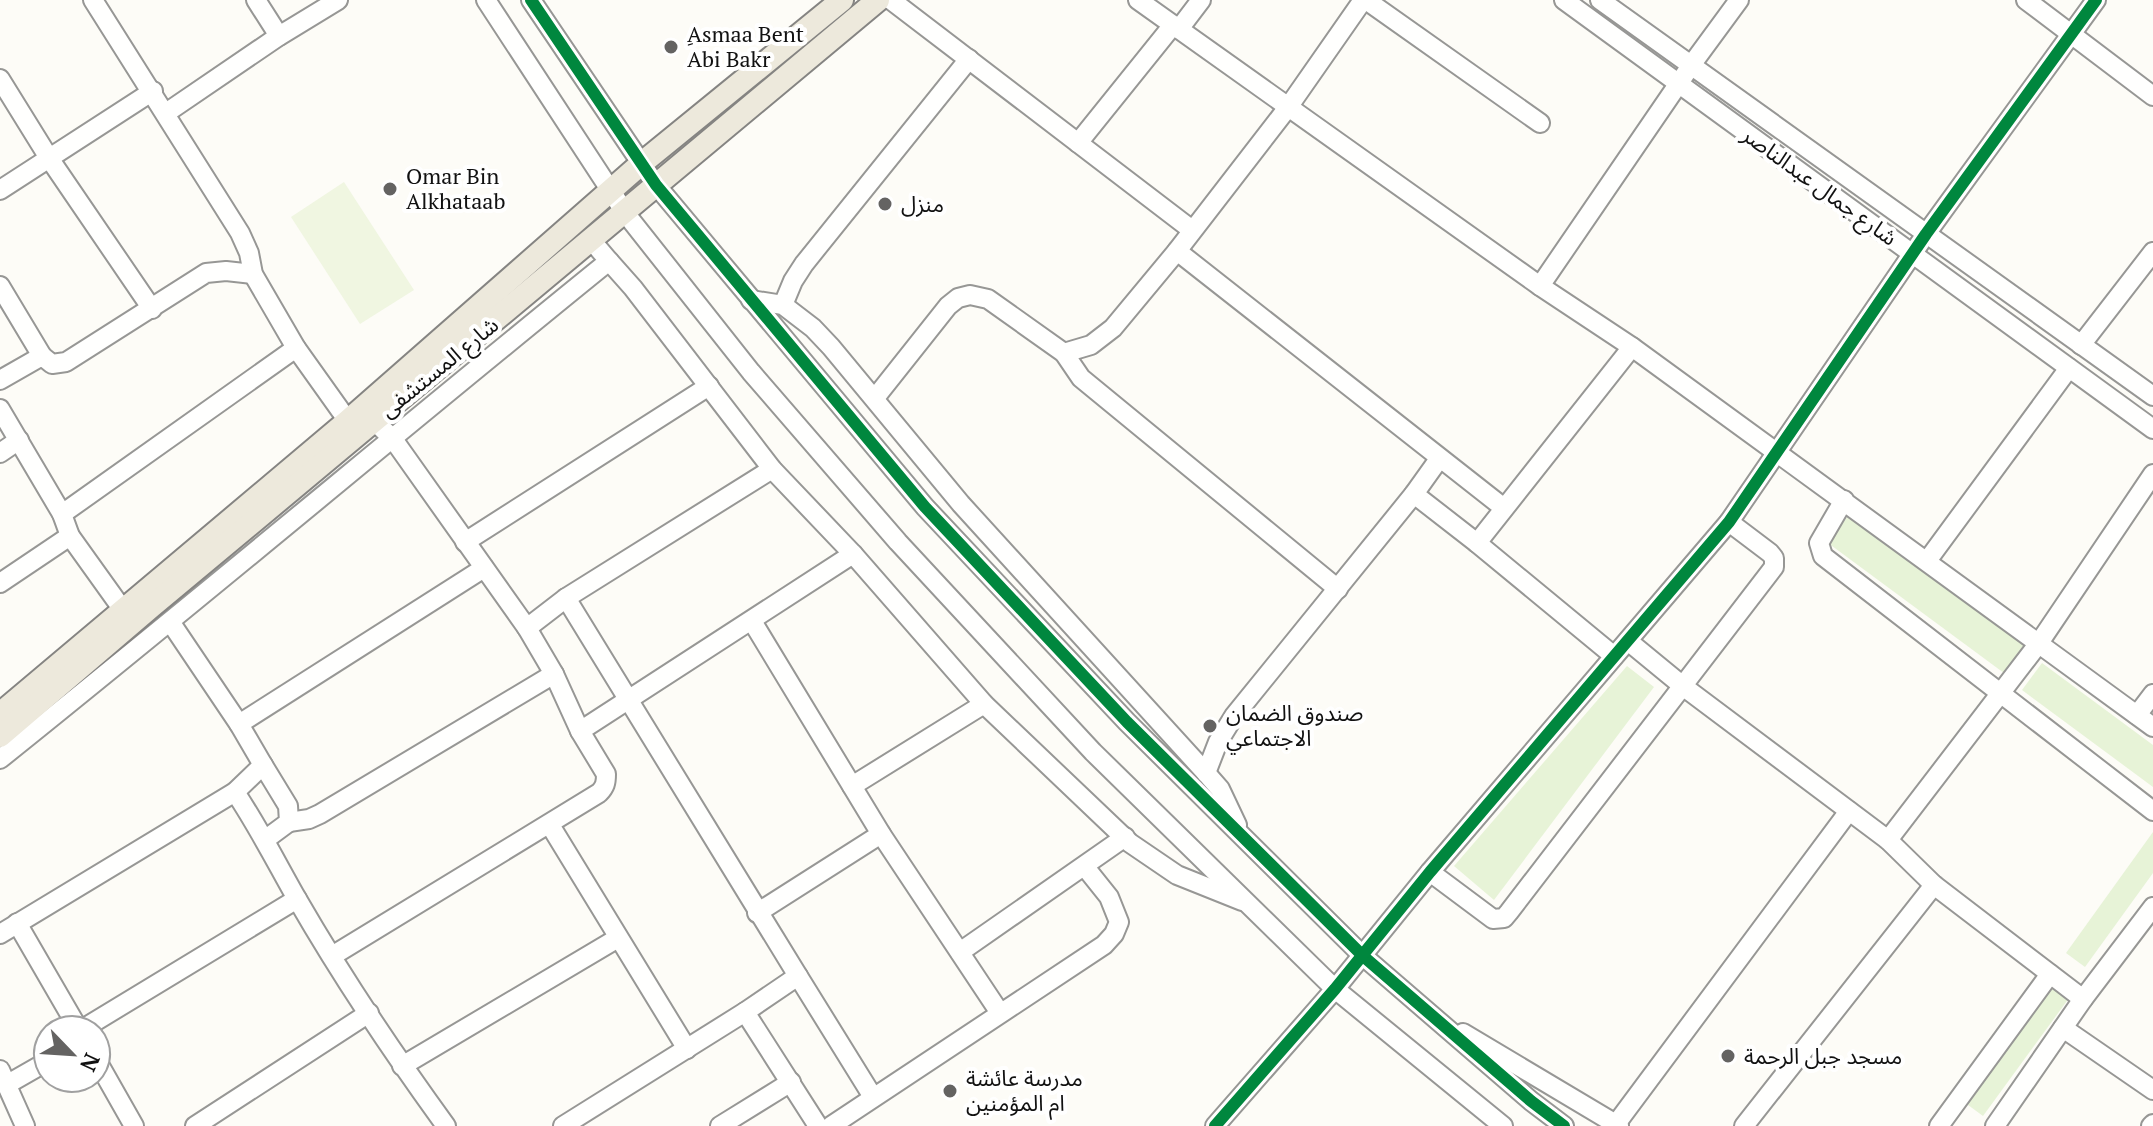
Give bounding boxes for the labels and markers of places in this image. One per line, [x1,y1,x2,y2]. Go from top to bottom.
place label: ِAsmaa Bent Abi Bakr [687,19,804,73]
marker: ِAsmaa Bent Abi Bakr [662,38,680,56]
place label: Omar Bin Alkhataab [406,161,505,215]
marker: Omar Bin Alkhataab [381,180,399,198]
place label: منزل [901,189,944,218]
marker: منزل [876,195,894,213]
place label: صندوق الضمان الاجتماعي [1226,698,1363,755]
marker: صندوق الضمان الاجتماعي [1201,717,1219,735]
place label: مسجد جبل الرحمة [1744,1041,1902,1070]
marker: مسجد جبل الرحمة [1719,1047,1737,1065]
place label: مدرسة عائشة ام المؤمنين [966,1063,1083,1120]
marker: مدرسة عائشة ام المؤمنين [941,1082,959,1100]

